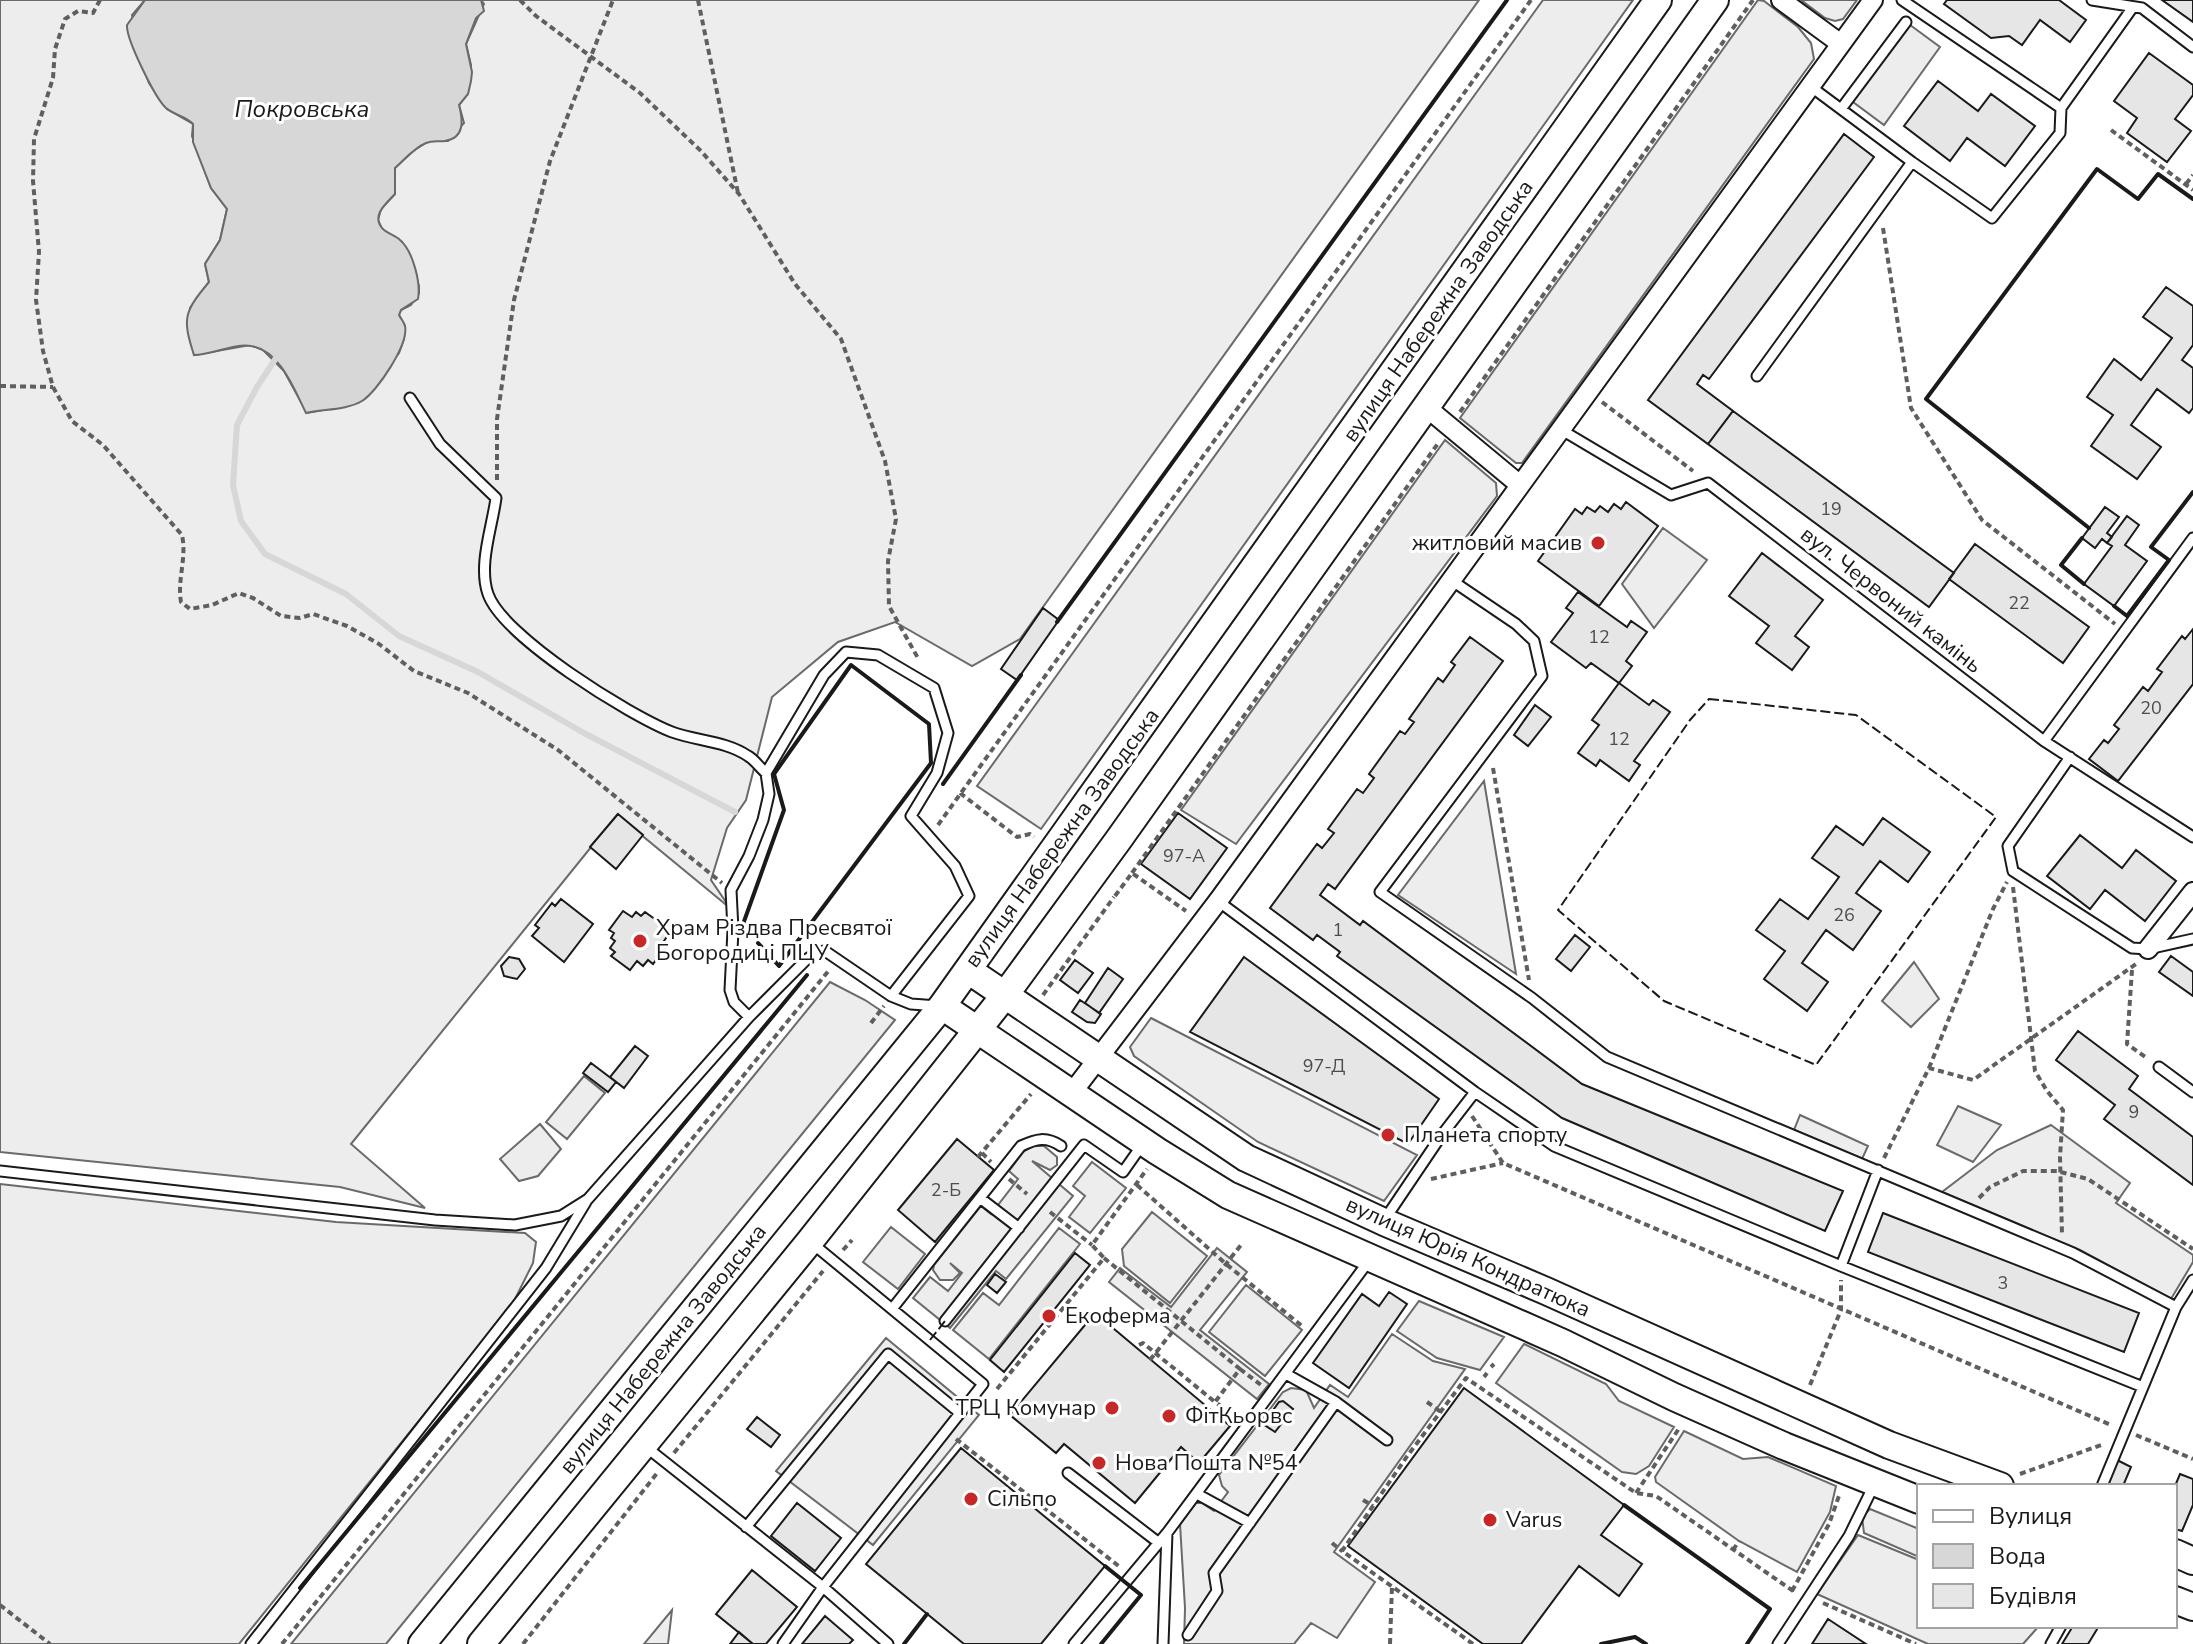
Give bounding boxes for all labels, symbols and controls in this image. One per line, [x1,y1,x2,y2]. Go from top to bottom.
water label: Покровська [234,93,370,125]
street label: вулиця Набережна Заводська [1336,174,1540,448]
house number: 19 [1820,497,1842,521]
street label: вул. Червоний камінь [1794,520,1988,680]
place label: житловий масив [1412,528,1582,558]
marker: житловий масив [1589,534,1607,552]
house number: 22 [2008,591,2030,615]
house number: 12 [1588,625,1610,649]
house number: 20 [2140,696,2162,720]
street label: вулиця Набережна Заводська [958,702,1166,974]
house number: 12 [1608,727,1630,751]
house number: 97-А [1163,844,1205,868]
house number: 26 [1833,903,1855,927]
place label: Храм Різдва Пресвятої Богородиці ПЦУ [656,913,892,968]
house number: 1 [1333,918,1343,942]
marker: Храм Різдва Пресвятої Богородиці ПЦУ [631,932,649,950]
house number: 97-Д [1303,1054,1345,1078]
house number: 9 [2129,1100,2139,1124]
place label: Планета спорту [1404,1120,1568,1150]
marker: Планета спорту [1379,1126,1397,1144]
house number: 2-Б [931,1178,961,1202]
street label: вулиця Юрія Кондратюка [1341,1189,1595,1325]
street label: вулиця Набережна Заводська [553,1218,773,1480]
house number: 3 [1998,1271,2008,1295]
place label: Екоферма [1065,1301,1171,1331]
marker: Екоферма [1040,1307,1058,1325]
place label: ТРЦ Комунар [956,1393,1096,1423]
marker: ТРЦ Комунар [1103,1399,1121,1417]
place label: ФiтКьорвс [1185,1401,1292,1431]
marker: ФiтКьорвс [1160,1407,1178,1425]
place label: Нова Пошта №54 [1115,1448,1298,1478]
marker: Нова Пошта №54 [1090,1454,1108,1472]
place label: Сільпо [987,1484,1057,1514]
legend [1917,1484,2177,1628]
marker: Сільпо [962,1490,980,1508]
text: Вулиця [1989,1500,2072,1532]
place label: Varus [1505,1505,1562,1535]
marker: Varus [1481,1511,1499,1529]
text: Вода [1989,1540,2046,1572]
text: Будівля [1989,1580,2077,1612]

